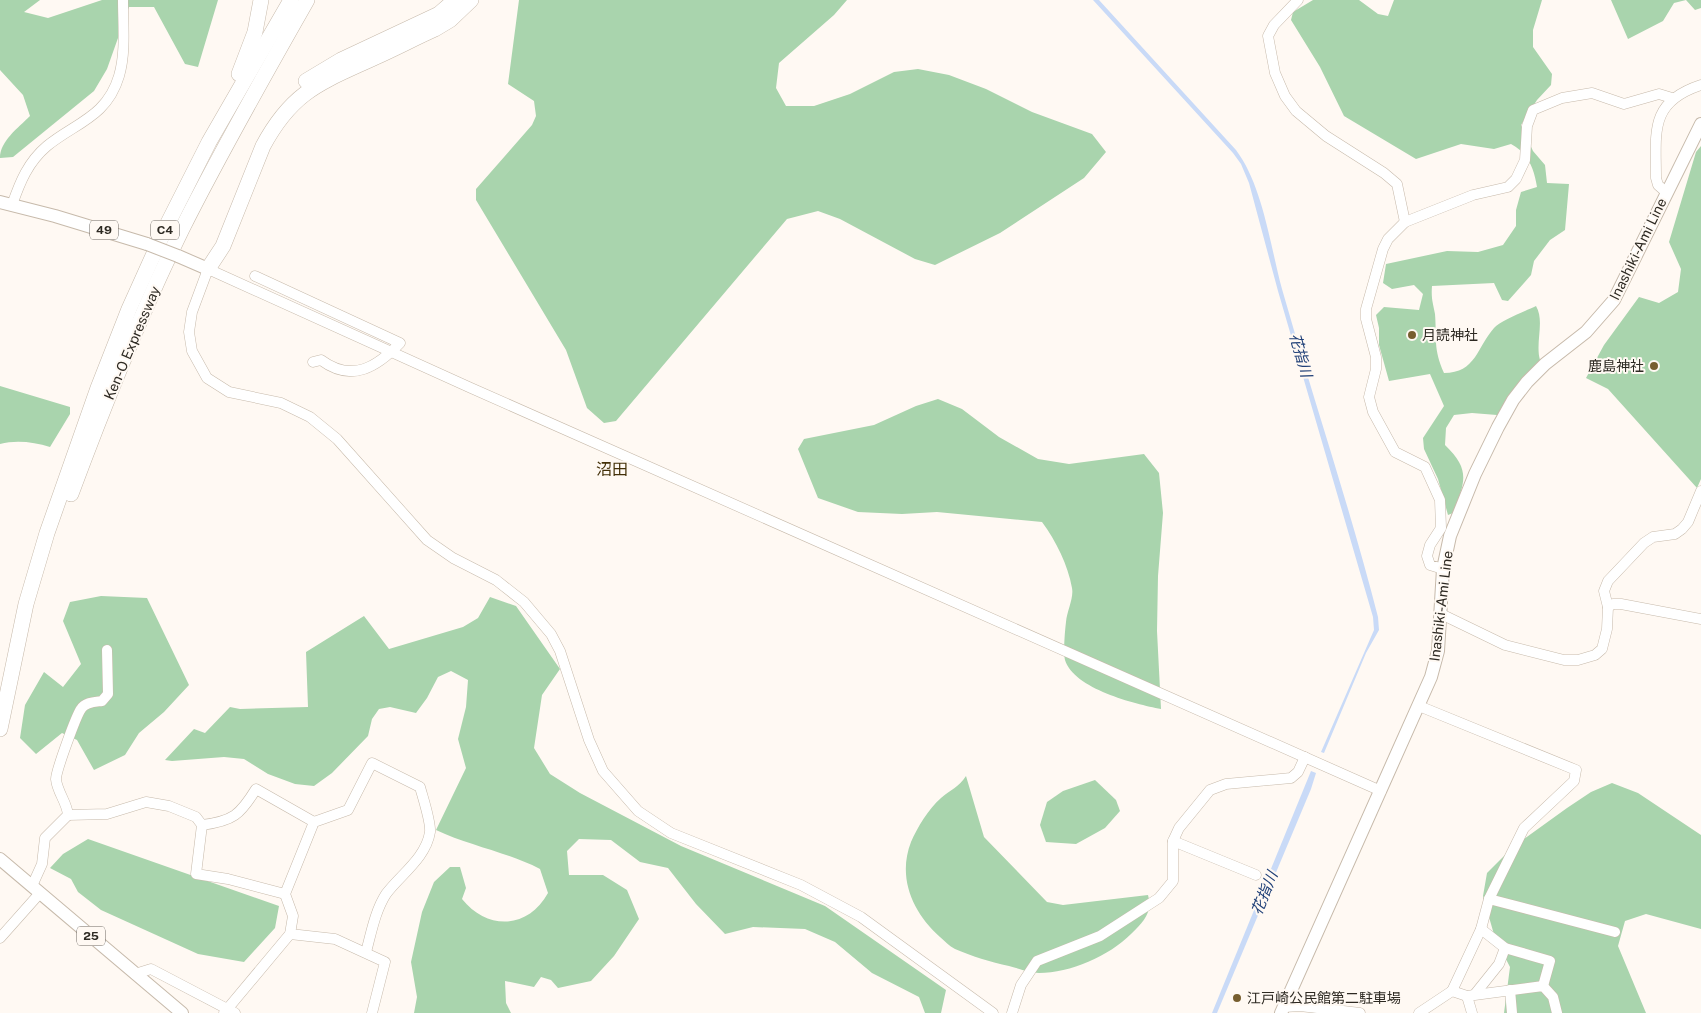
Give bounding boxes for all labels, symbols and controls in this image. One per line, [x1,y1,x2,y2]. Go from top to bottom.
street label: Inashiki-Ami Line [1606,195,1670,302]
road number: 49 [90,220,118,240]
road number: C4 [151,220,179,240]
street label: Ken-O Expressway [101,283,163,402]
place label: 月読神社 [1422,327,1478,343]
marker: 月読神社 [1406,329,1418,341]
water label: 花指川 [1287,331,1316,381]
place label: 鹿島神社 [1588,358,1644,374]
marker: 鹿島神社 [1648,360,1660,372]
district label: 沼田 [596,460,628,479]
street label: Inashiki-Ami Line [1426,550,1456,662]
water label: 花指川 [1248,867,1281,917]
road number: 25 [77,926,105,946]
place label: 江戸崎公民館第二駐車場 [1247,990,1401,1006]
marker: 江戸崎公民館第二駐車場 [1231,992,1243,1004]

